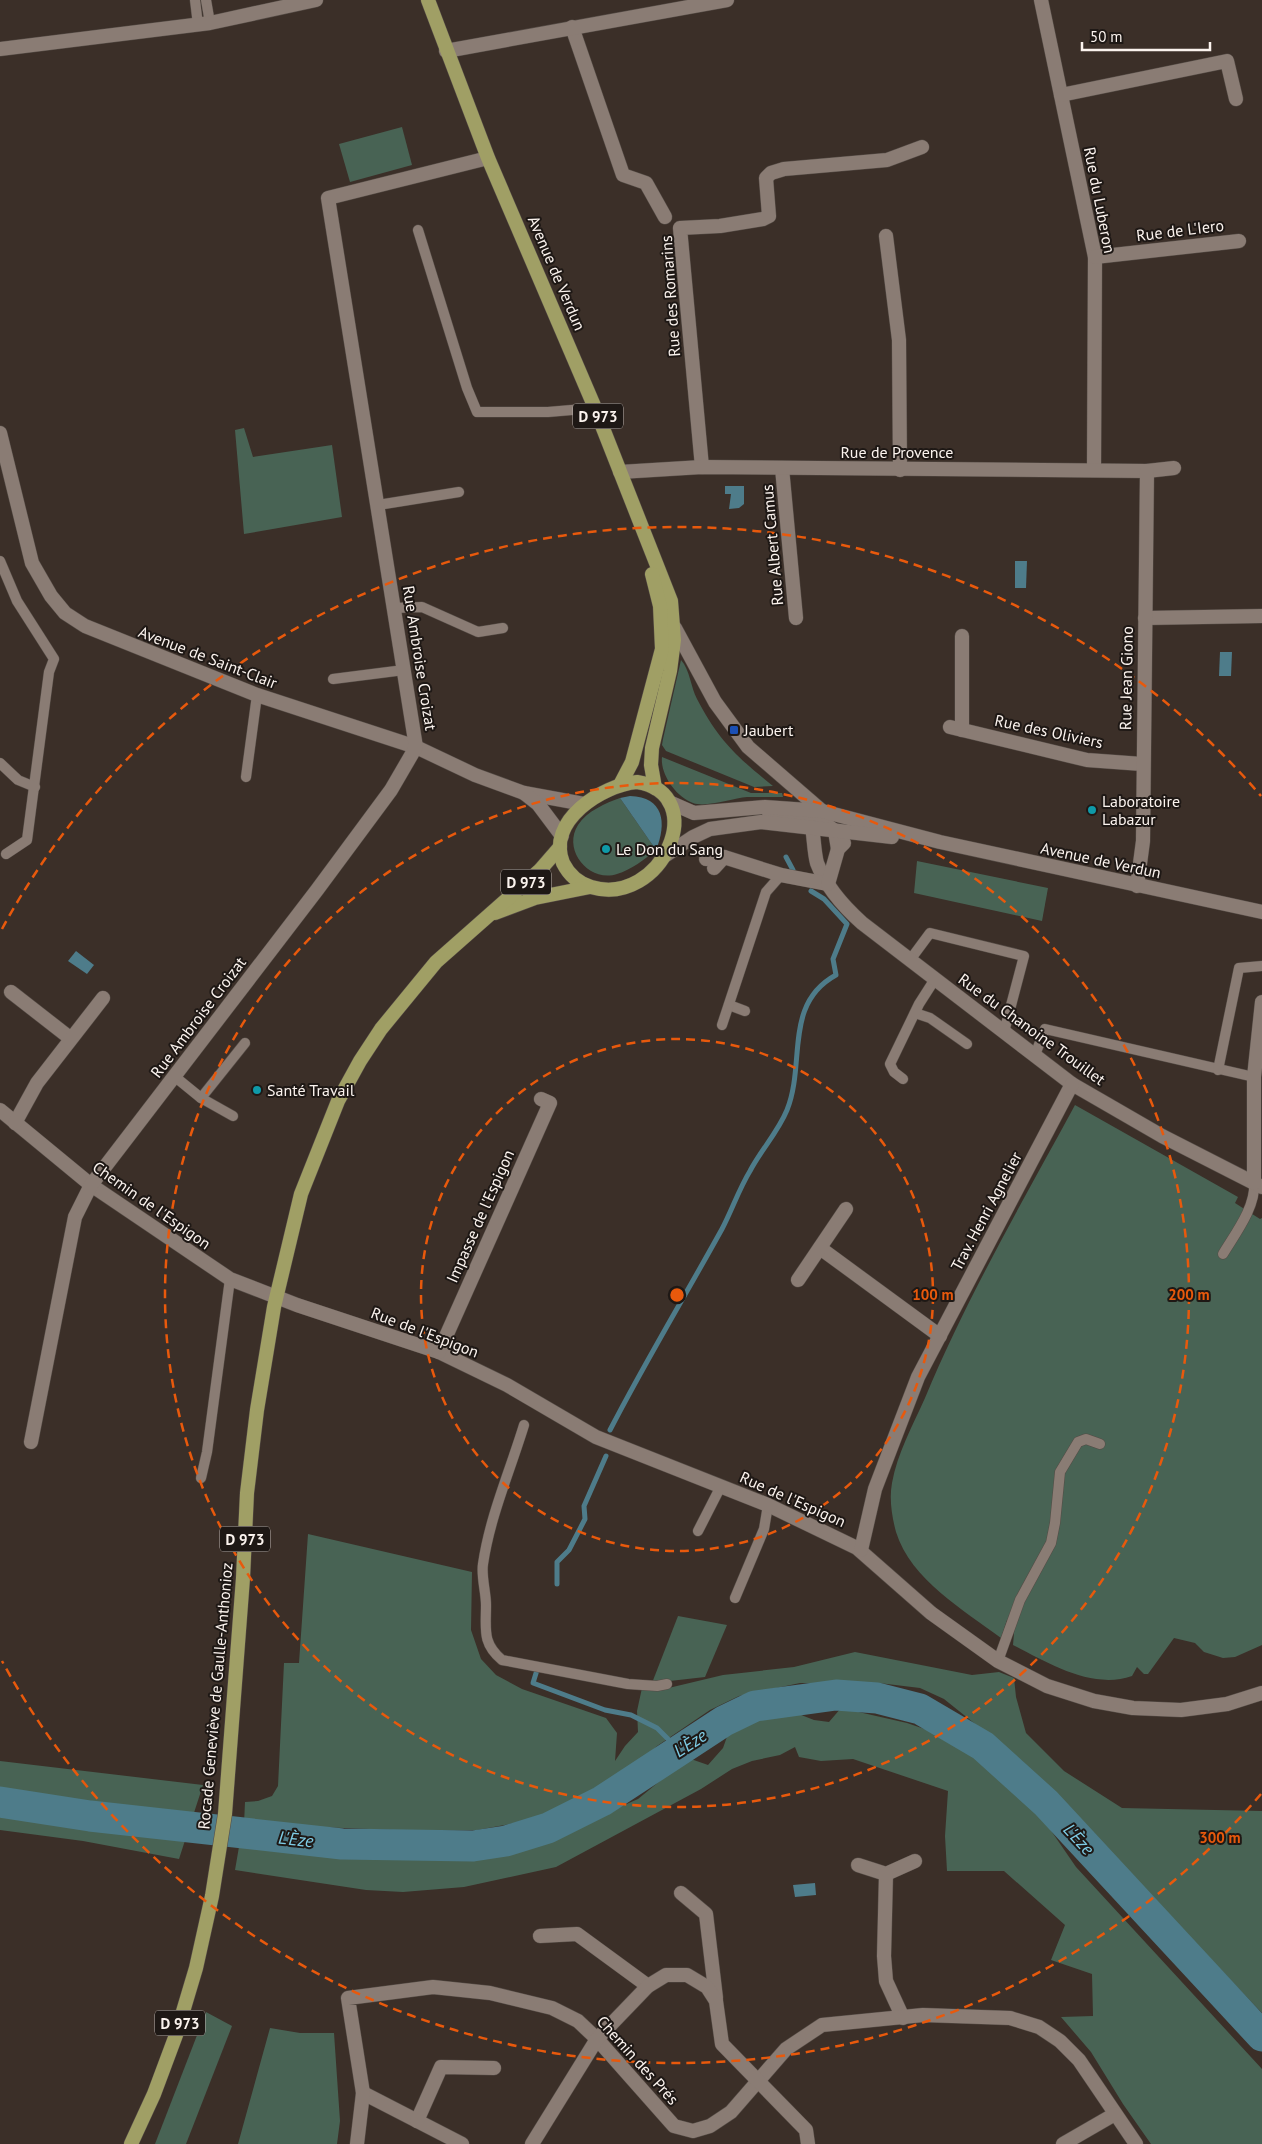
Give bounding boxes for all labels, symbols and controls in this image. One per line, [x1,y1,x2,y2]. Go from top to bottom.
scale bar [1082,20,1210,52]
text: 50 m [1090,27,1123,46]
street label: Rue du Luberon [1080,145,1120,255]
street label: Avenue de Verdun [524,213,590,333]
street label: Rue de L'Iero [1135,215,1225,245]
street label: Rue des Romarins [656,234,684,357]
road number: D 973 [573,404,623,428]
street label: Rue de Provence [841,442,954,462]
street label: Rue Albert Camus [757,483,787,606]
street label: Rue Ambroise Croizat [399,584,441,732]
street label: Avenue de Saint-Clair [136,621,281,693]
street label: Rue Jean Giono [1115,626,1137,730]
street label: Rue des Oliviers [993,710,1105,752]
place label: Jaubert [743,720,794,740]
marker: Jaubert [728,724,740,736]
place label: Laboratoire Labazur [1102,791,1180,829]
marker: Laboratoire Labazur [1086,804,1098,816]
street label: Avenue de Verdun [1039,837,1163,883]
place label: Le Don du Sang [616,839,723,859]
marker: Le Don du Sang [600,843,612,855]
road number: D 973 [501,870,551,894]
street label: Rue Ambroise Croizat [146,952,250,1081]
street label: Rue du Chanoine Trouillet [955,969,1110,1089]
place label: Santé Travail [267,1080,355,1100]
marker: Santé Travail [251,1084,263,1096]
street label: Impasse de l'Espigon [442,1146,518,1286]
street label: Trav. Henri Agnelier [946,1148,1026,1274]
street label: Chemin de l'Espigon [89,1157,215,1253]
text: 100 m [912,1285,954,1304]
text: 200 m [1168,1285,1210,1304]
centre of rings [668,1286,686,1304]
street label: Rue de l'Espigon [368,1302,482,1362]
street label: Rue de l'Espigon [737,1467,849,1531]
road number: D 973 [220,1526,270,1552]
street label: Rocade Geneviève de Gaulle-Anthonioz [193,1562,237,1830]
water label: L'Èze [669,1723,712,1762]
water label: L'Èze [1059,1818,1100,1860]
water label: L'Èze [277,1826,315,1852]
text: 300 m [1199,1828,1241,1847]
road number: D 973 [155,2010,205,2036]
street label: Chemin des Prés [593,2011,683,2109]

